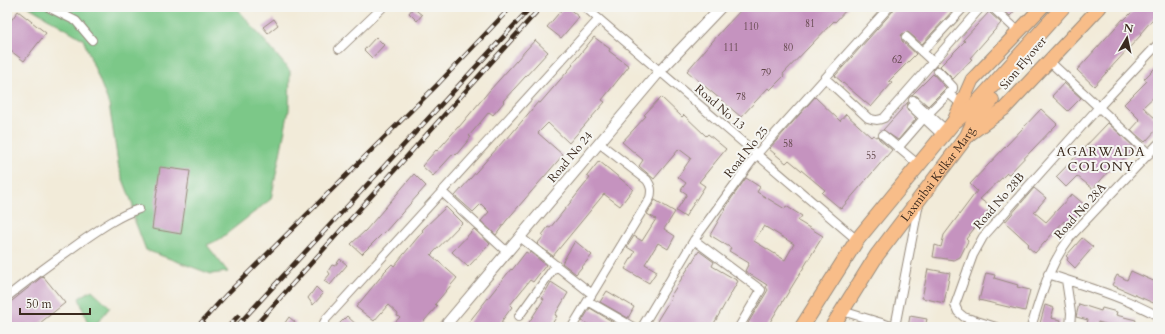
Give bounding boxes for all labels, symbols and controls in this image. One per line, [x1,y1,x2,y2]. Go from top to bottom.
house number: 81 [805,17,815,31]
north arrow [1107,18,1147,58]
house number: 110 [743,20,759,34]
text: N [1123,20,1135,37]
street label: Sion Flyover [996,33,1050,93]
house number: 111 [723,41,739,55]
house number: 80 [783,41,793,55]
house number: 62 [892,53,902,67]
house number: 79 [761,66,771,80]
street label: Road No 13 [691,81,749,133]
house number: 78 [736,90,746,104]
street label: Road No 25 [720,123,772,181]
street label: Laxmibai Kelkar Marg [897,124,978,225]
street label: Road No 24 [544,128,596,186]
house number: 58 [783,137,793,151]
district label: AGARWADA COLONY [1056,143,1146,176]
house number: 55 [866,149,876,163]
street label: Road No 28B [970,169,1028,233]
street label: Road No 28A [1051,179,1110,243]
scale bar [20,290,90,316]
text: 50 m [26,296,53,312]

